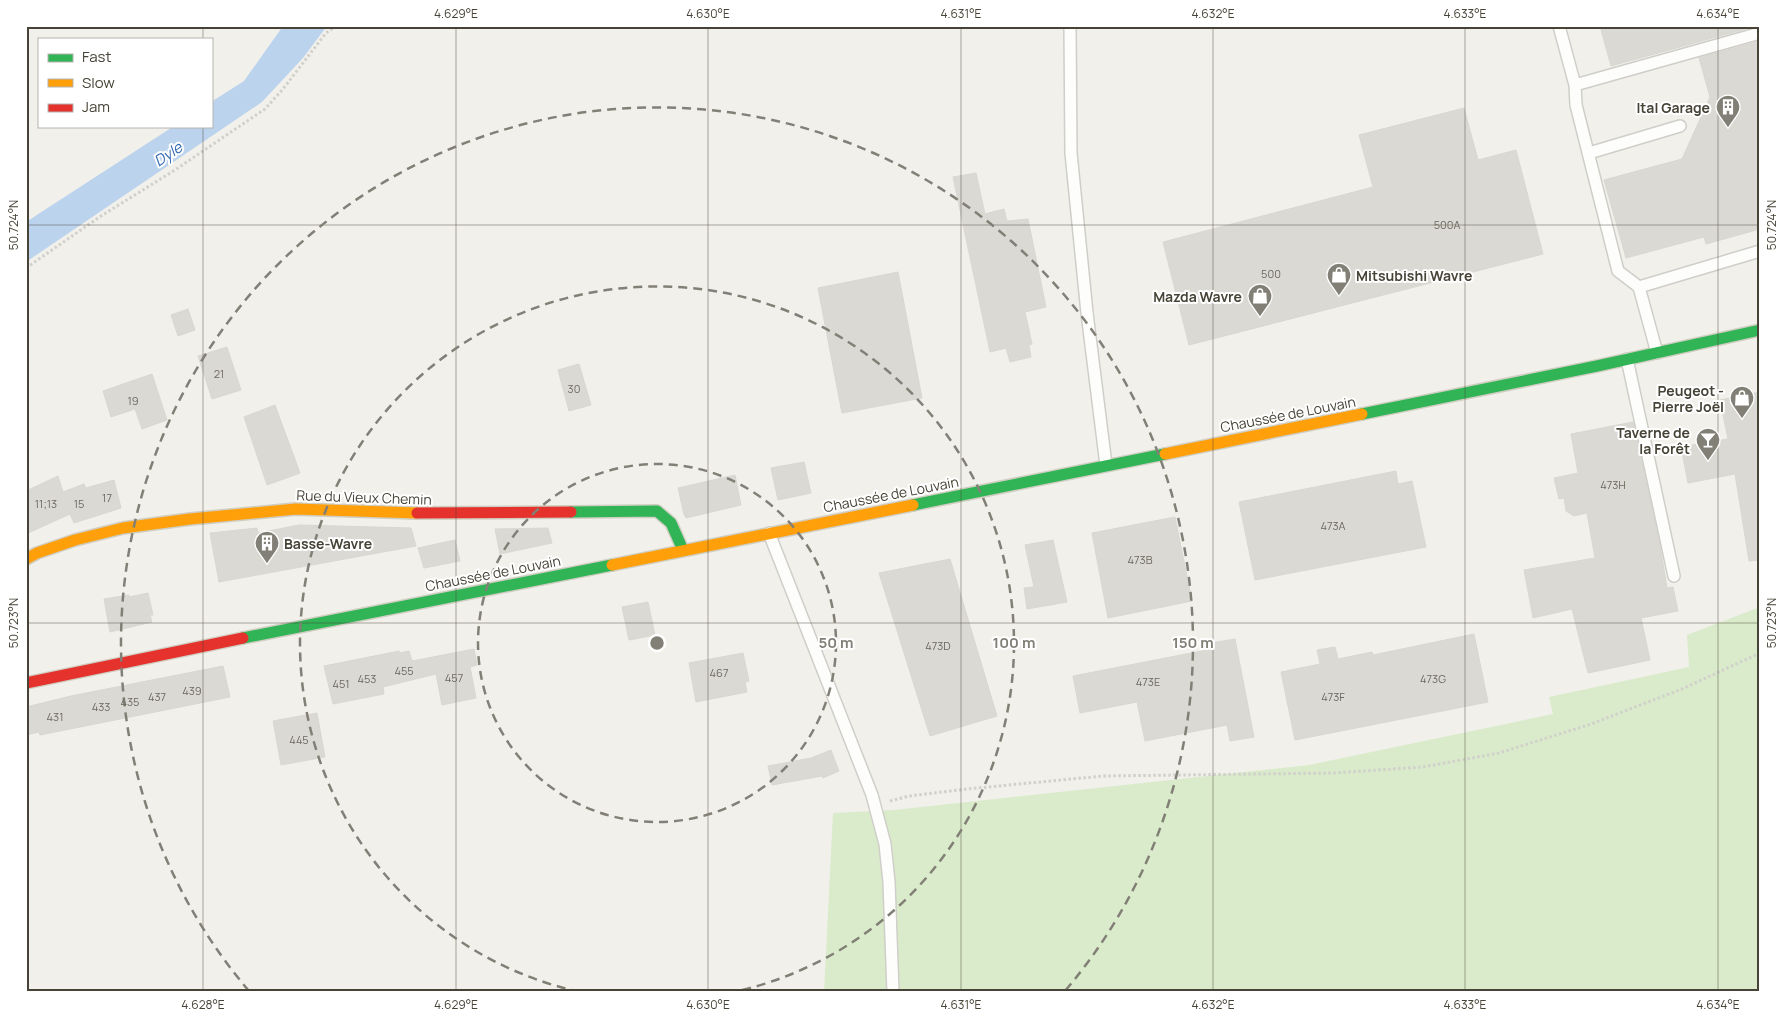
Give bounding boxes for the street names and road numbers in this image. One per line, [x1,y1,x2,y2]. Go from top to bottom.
street label: Chaussée de Louvain [1219,392,1357,436]
street label: Chaussée de Louvain [822,472,960,516]
street label: Rue du Vieux Chemin [296,485,432,509]
street label: Chaussée de Louvain [424,551,562,595]

